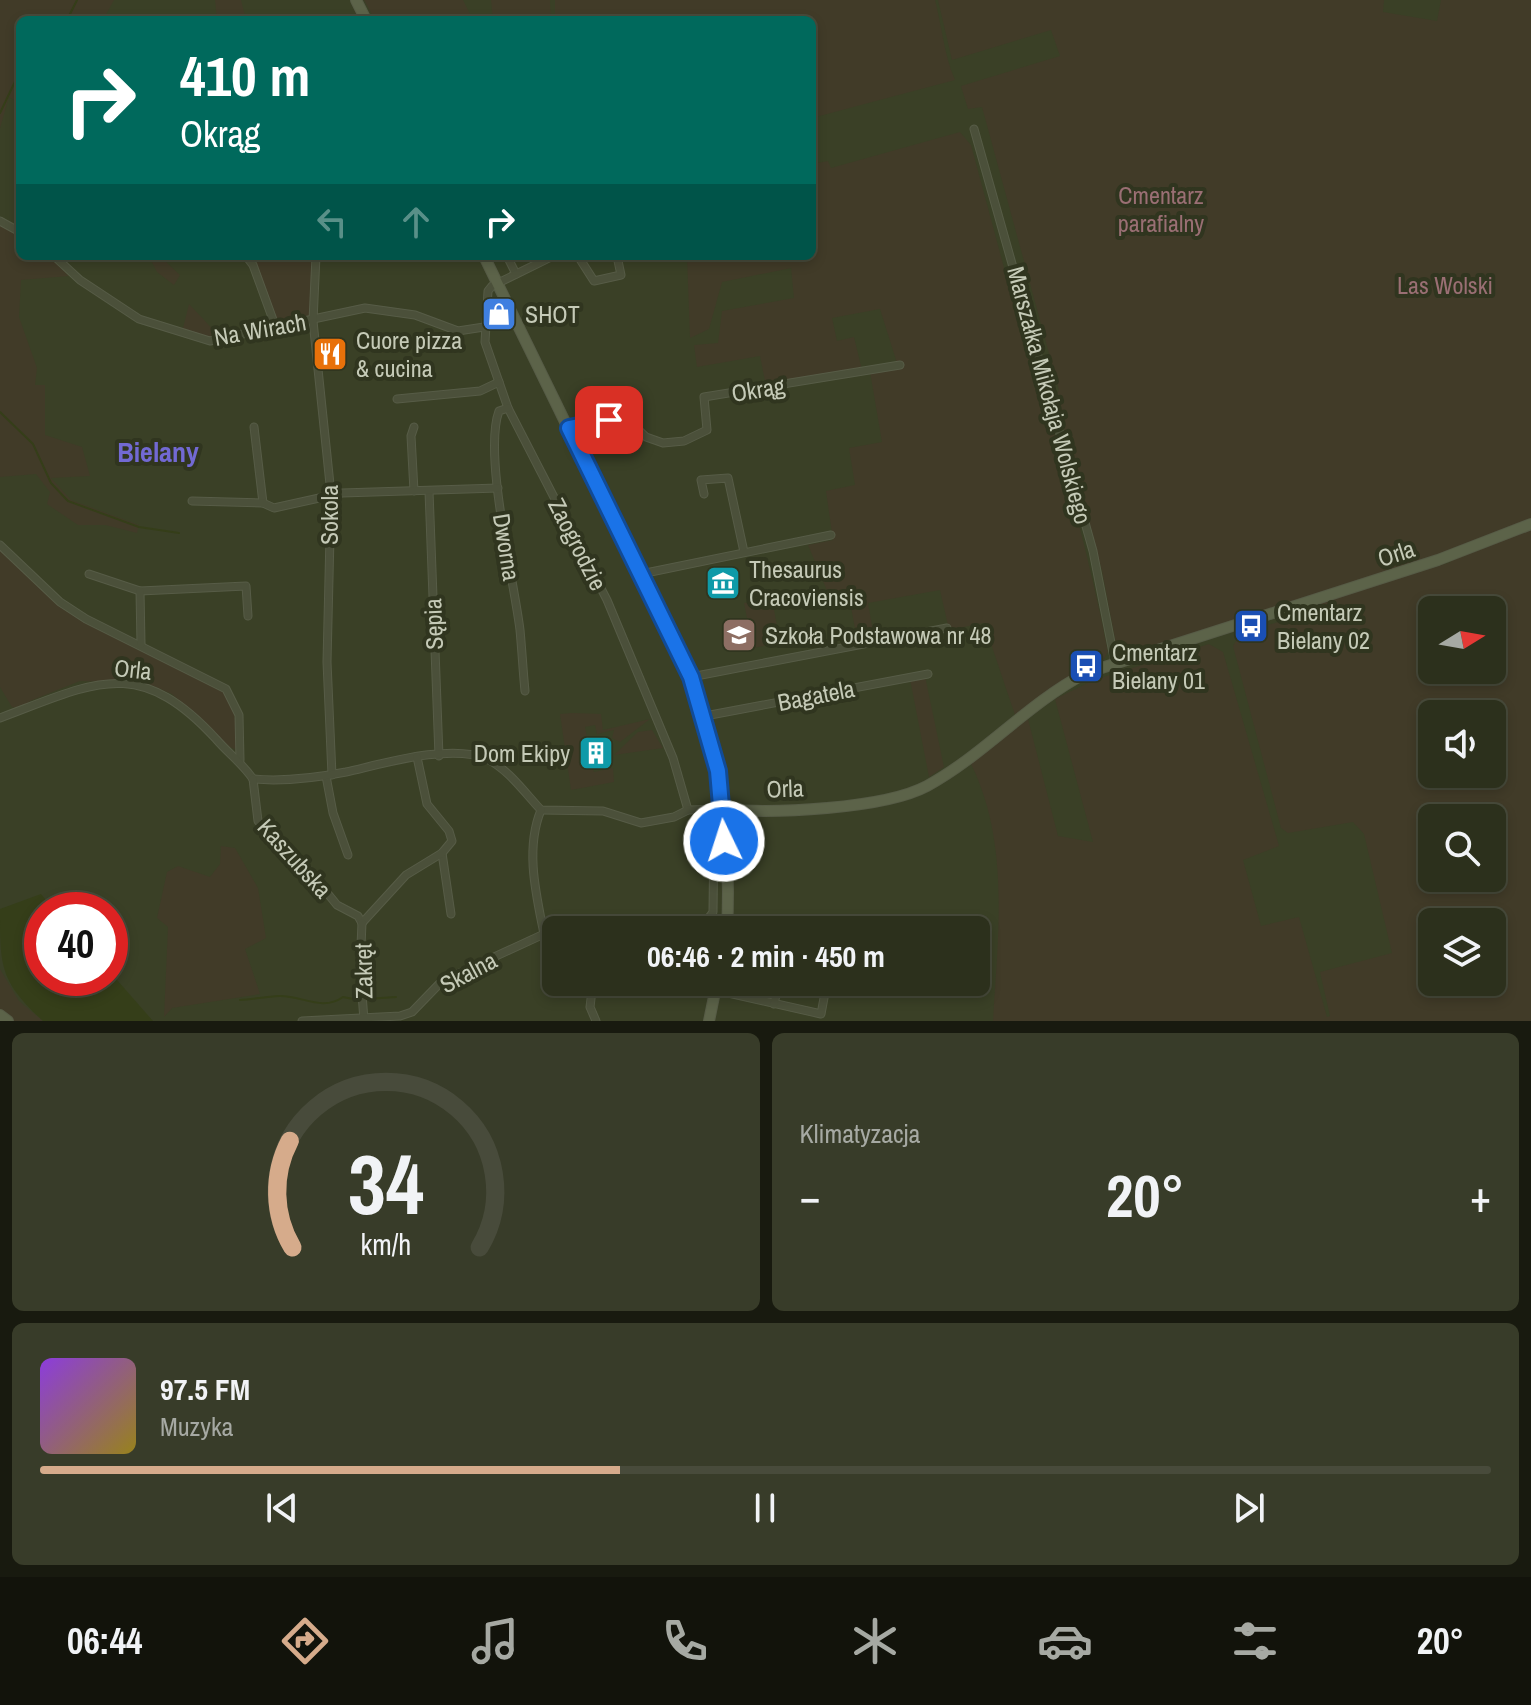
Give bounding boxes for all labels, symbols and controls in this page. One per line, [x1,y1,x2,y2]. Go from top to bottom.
text: 410 m [180,38,310,113]
icon: right [48,48,152,152]
text: Okrąg [180,110,260,158]
park label: Cmentarz parafialny [1118,179,1204,239]
icon: left [310,200,354,244]
icon: ahead [394,200,438,244]
icon: right [478,200,522,244]
street label: Marszałka Mikołaja Wolskiego [1000,263,1100,527]
park label: Las Wolski [1397,269,1493,301]
shop icon: SHOT [480,295,518,333]
place label: SHOT [525,298,580,330]
street label: Na Wirach [211,305,309,353]
place label: Cuore pizza & cucina [356,324,462,384]
restaurant icon: Cuore pizza & cucina [311,335,349,373]
street label: Okrąg [729,369,787,409]
pin [575,386,643,454]
icon: arrive [587,398,631,442]
district label: Bielany [117,433,199,471]
street label: Sokola [313,485,345,545]
street label: Zaogrodzie [541,492,615,596]
street label: Dworna [486,511,528,583]
street label: Orla [1373,532,1419,574]
place label: Thesaurus Cracoviensis [749,553,864,613]
museum icon: Thesaurus Cracoviensis [704,564,742,602]
place label: Cmentarz Bielany 02 [1277,596,1370,656]
north arrow [1418,596,1506,684]
map controls [1418,596,1506,996]
street label: Sępia [416,598,450,650]
bus stop icon: Cmentarz Bielany 02 [1232,607,1270,645]
school or university icon: Szkoła Podstawowa nr 48 [720,616,758,654]
place label: Szkoła Podstawowa nr 48 [765,619,991,651]
place label: Cmentarz Bielany 01 [1112,636,1205,696]
bus stop icon: Cmentarz Bielany 01 [1067,647,1105,685]
street label: Orla [113,651,153,687]
street label: Bagatela [775,672,857,718]
button: sound [1418,700,1506,788]
building icon: Dom Ekipy [577,734,615,772]
place label: Dom Ekipy [474,737,570,769]
street label: Orla [766,771,804,805]
position arrow [682,799,766,883]
button: search [1418,804,1506,892]
street label: Kaszubska [251,812,339,905]
speed limit sign: 40 [24,892,128,996]
button: layers [1418,908,1506,996]
text: 06:46 · 2 min · 450 m [647,936,885,976]
street label: Zakręt [347,942,379,999]
street label: Skalna [434,944,502,1000]
text: Klimatyzacja [800,1116,920,1151]
text: 34 [348,1128,424,1240]
text: 20° [1106,1155,1185,1236]
text: − [800,1166,821,1226]
text: + [1470,1166,1491,1226]
text: km/h [360,1225,411,1264]
text: 97.5 FM [160,1369,250,1409]
text: Muzyka [160,1409,233,1444]
icon: previous [260,1486,304,1530]
icon: pause [743,1486,787,1530]
icon: next [1227,1486,1271,1530]
icon: directions [277,1613,333,1669]
icon: music [467,1613,523,1669]
icon: phone [657,1613,713,1669]
icon: climate [847,1613,903,1669]
icon: car [1037,1613,1093,1669]
icon: filters [1227,1613,1283,1669]
text: 06:44 [67,1617,143,1665]
text: 20° [1417,1617,1464,1665]

